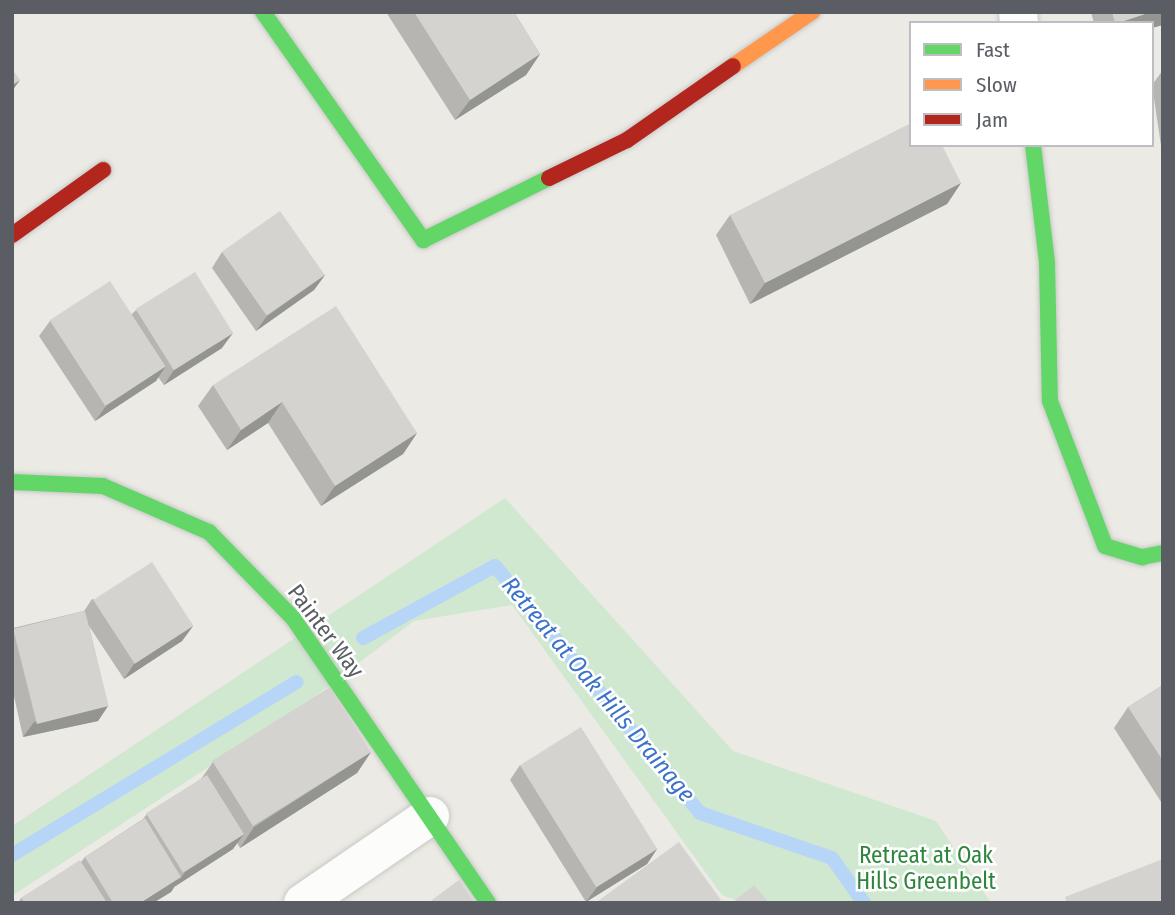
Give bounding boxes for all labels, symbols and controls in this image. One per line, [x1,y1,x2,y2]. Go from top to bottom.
legend [909,21,1154,147]
text: Fast [976,37,1010,63]
text: Slow [976,72,1017,98]
text: Jam [976,107,1008,133]
water label: Retreat at Oak Hills Drainage [495,572,701,808]
street label: Painter Way [282,579,370,683]
park label: Retreat at Oak Hills Greenbelt [856,841,996,895]

